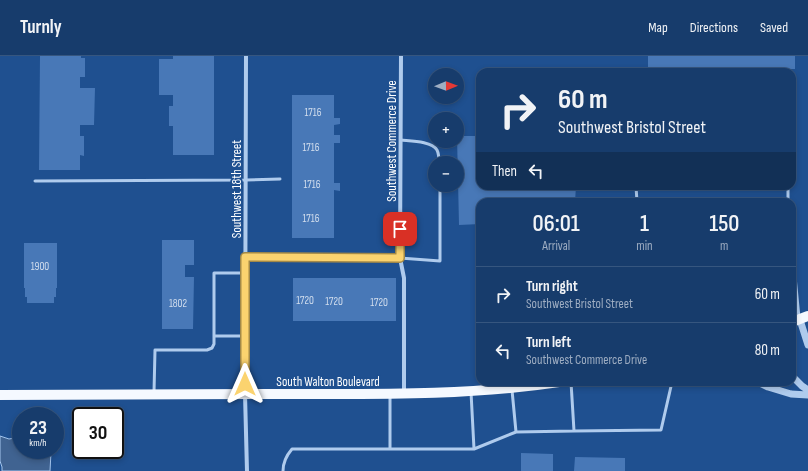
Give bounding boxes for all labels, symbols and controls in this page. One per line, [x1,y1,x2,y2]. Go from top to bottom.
text: Turnly [20,16,62,39]
text: Map [648,19,668,36]
text: Directions [690,19,738,36]
text: Saved [760,19,788,36]
north arrow [428,68,464,104]
map controls [428,68,464,192]
street label: Southwest Commerce Drive [384,80,400,202]
text: 60 m [558,83,607,116]
icon: right [492,84,544,136]
house number: 1716 [305,106,322,119]
button: + [428,112,464,148]
text: Southwest Bristol Street [558,117,706,138]
street label: Southwest 18th Street [229,140,245,238]
house number: 1716 [303,141,320,154]
button: − [428,156,464,192]
icon: left [525,160,547,182]
text: Then [492,162,517,181]
house number: 1716 [304,178,321,191]
text: 06:01 [533,209,580,238]
text: 1 [640,209,649,238]
text: 150 [709,209,739,238]
house number: 1716 [303,212,320,225]
pin [383,212,417,246]
icon: arrive [389,218,411,240]
text: Arrival [542,238,570,254]
text: min [636,238,653,254]
text: m [720,238,728,254]
house number: 1900 [31,260,49,273]
text: Turn right [526,277,578,296]
icon: right [492,284,514,306]
text: 60 m [755,285,780,304]
house number: 1720 [296,294,314,307]
house number: 1720 [325,295,343,308]
house number: 1720 [370,296,388,309]
text: Southwest Bristol Street [526,296,633,312]
house number: 1802 [169,297,188,310]
text: Turn left [526,333,571,352]
icon: left [492,340,514,362]
text: 80 m [755,341,780,360]
text: Southwest Commerce Drive [526,352,647,368]
position arrow [224,363,266,405]
street label: South Walton Boulevard [276,374,380,390]
speed limit sign: 30 [72,407,124,459]
text: 23 [29,416,47,440]
text: km/h [29,437,47,449]

